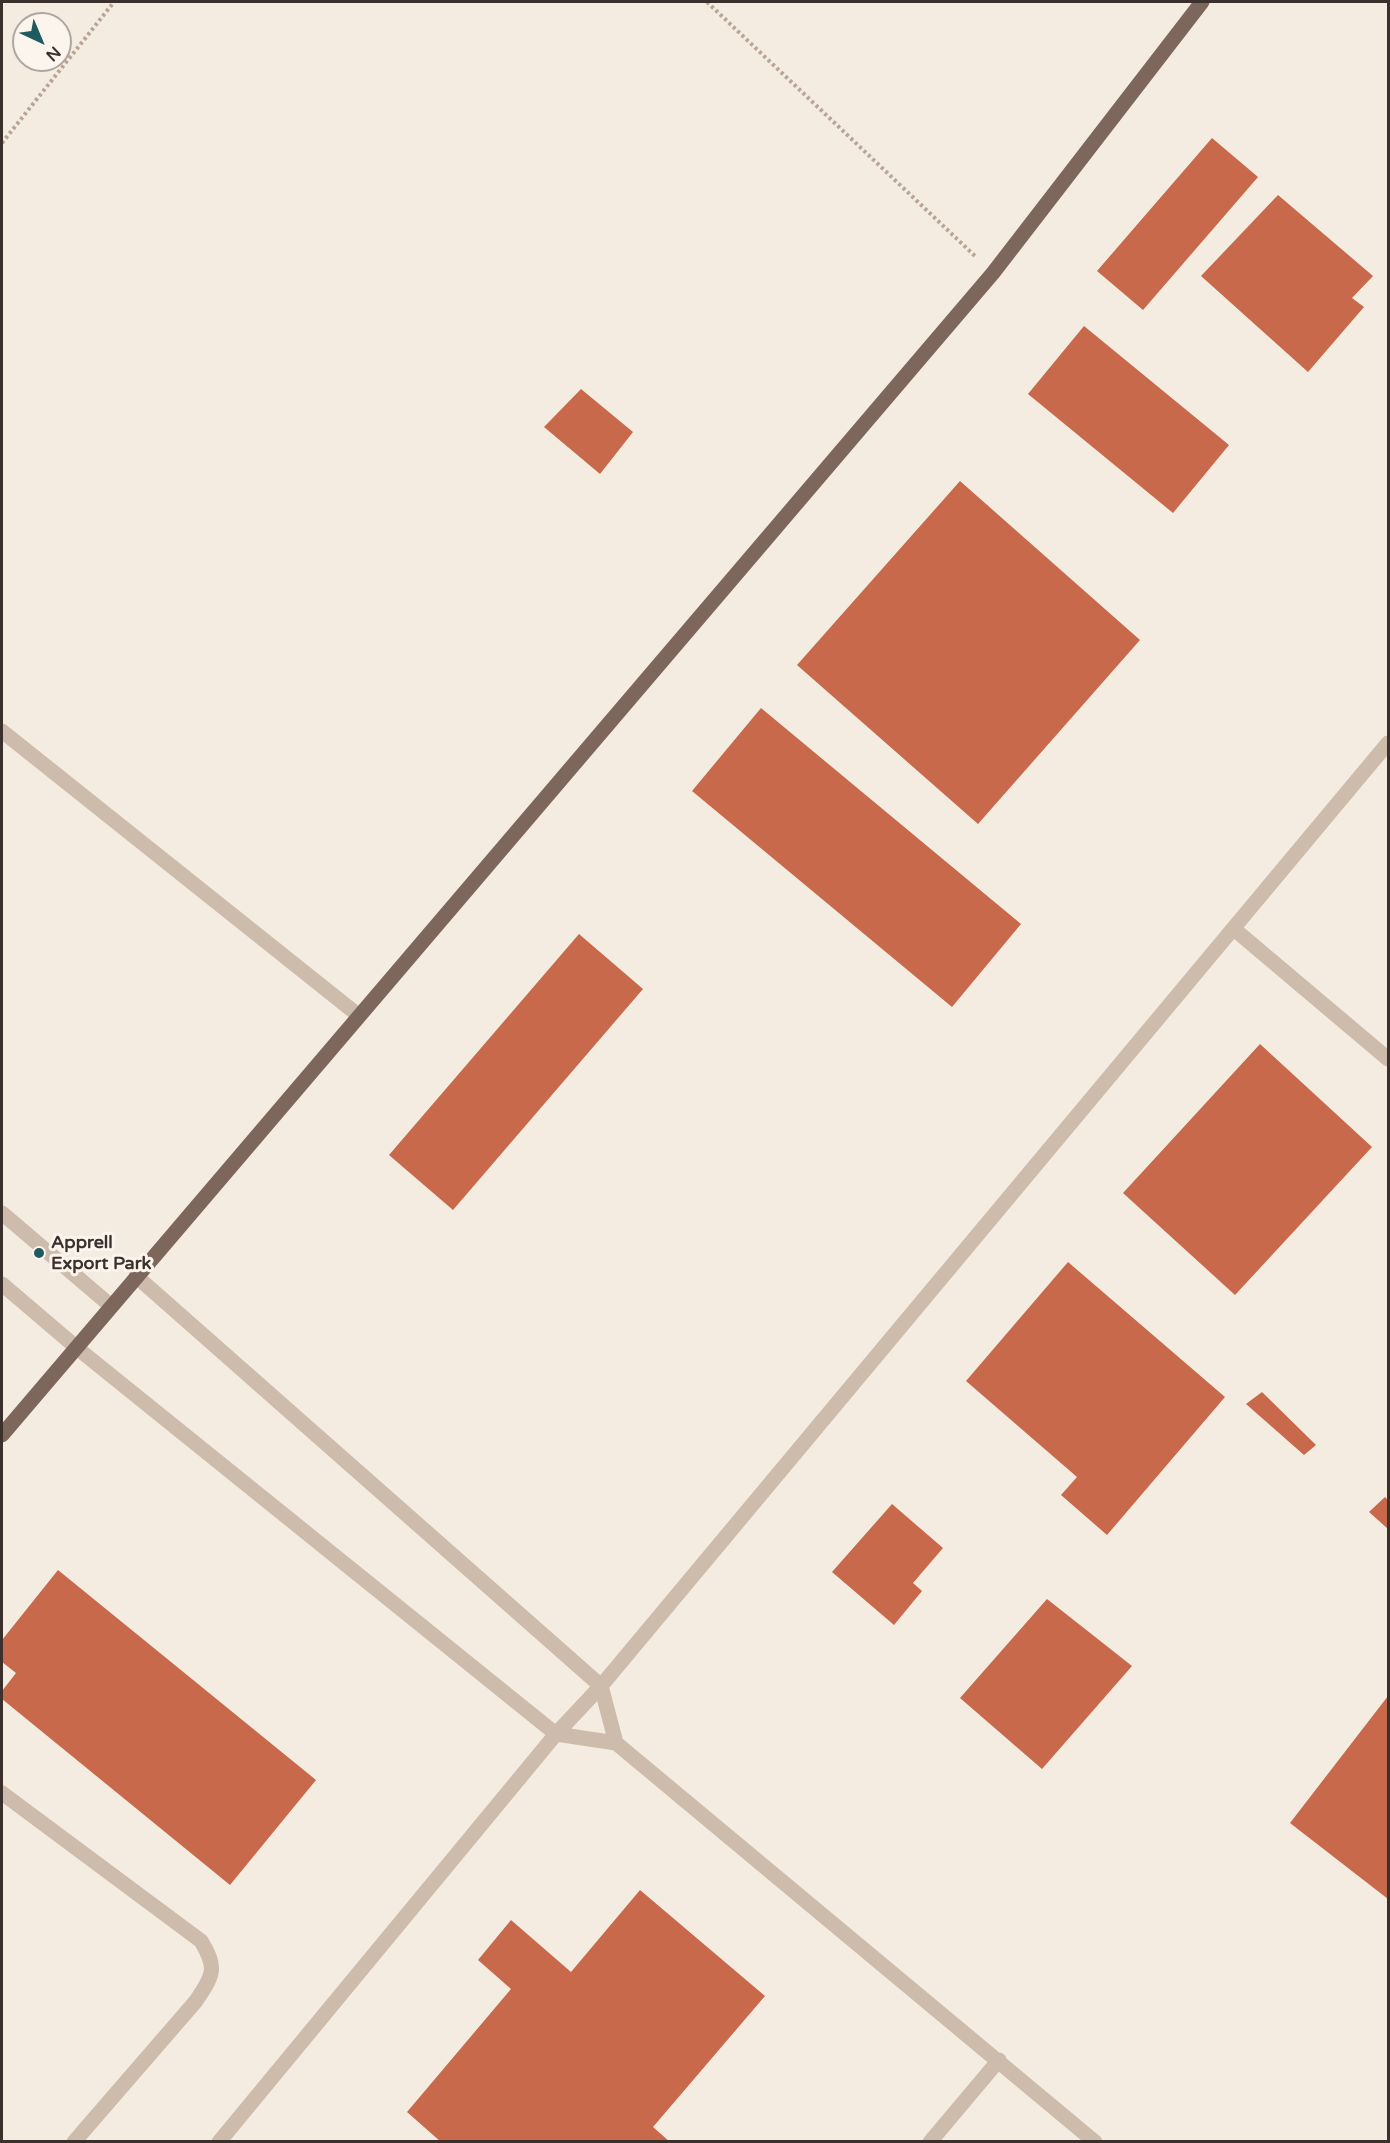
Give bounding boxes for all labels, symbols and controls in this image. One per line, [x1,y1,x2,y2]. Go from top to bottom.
north arrow [12,12,72,72]
text: N [42,42,65,65]
place label: Apprell Export Park [51,1232,151,1274]
marker: Apprell Export Park [32,1246,46,1260]

